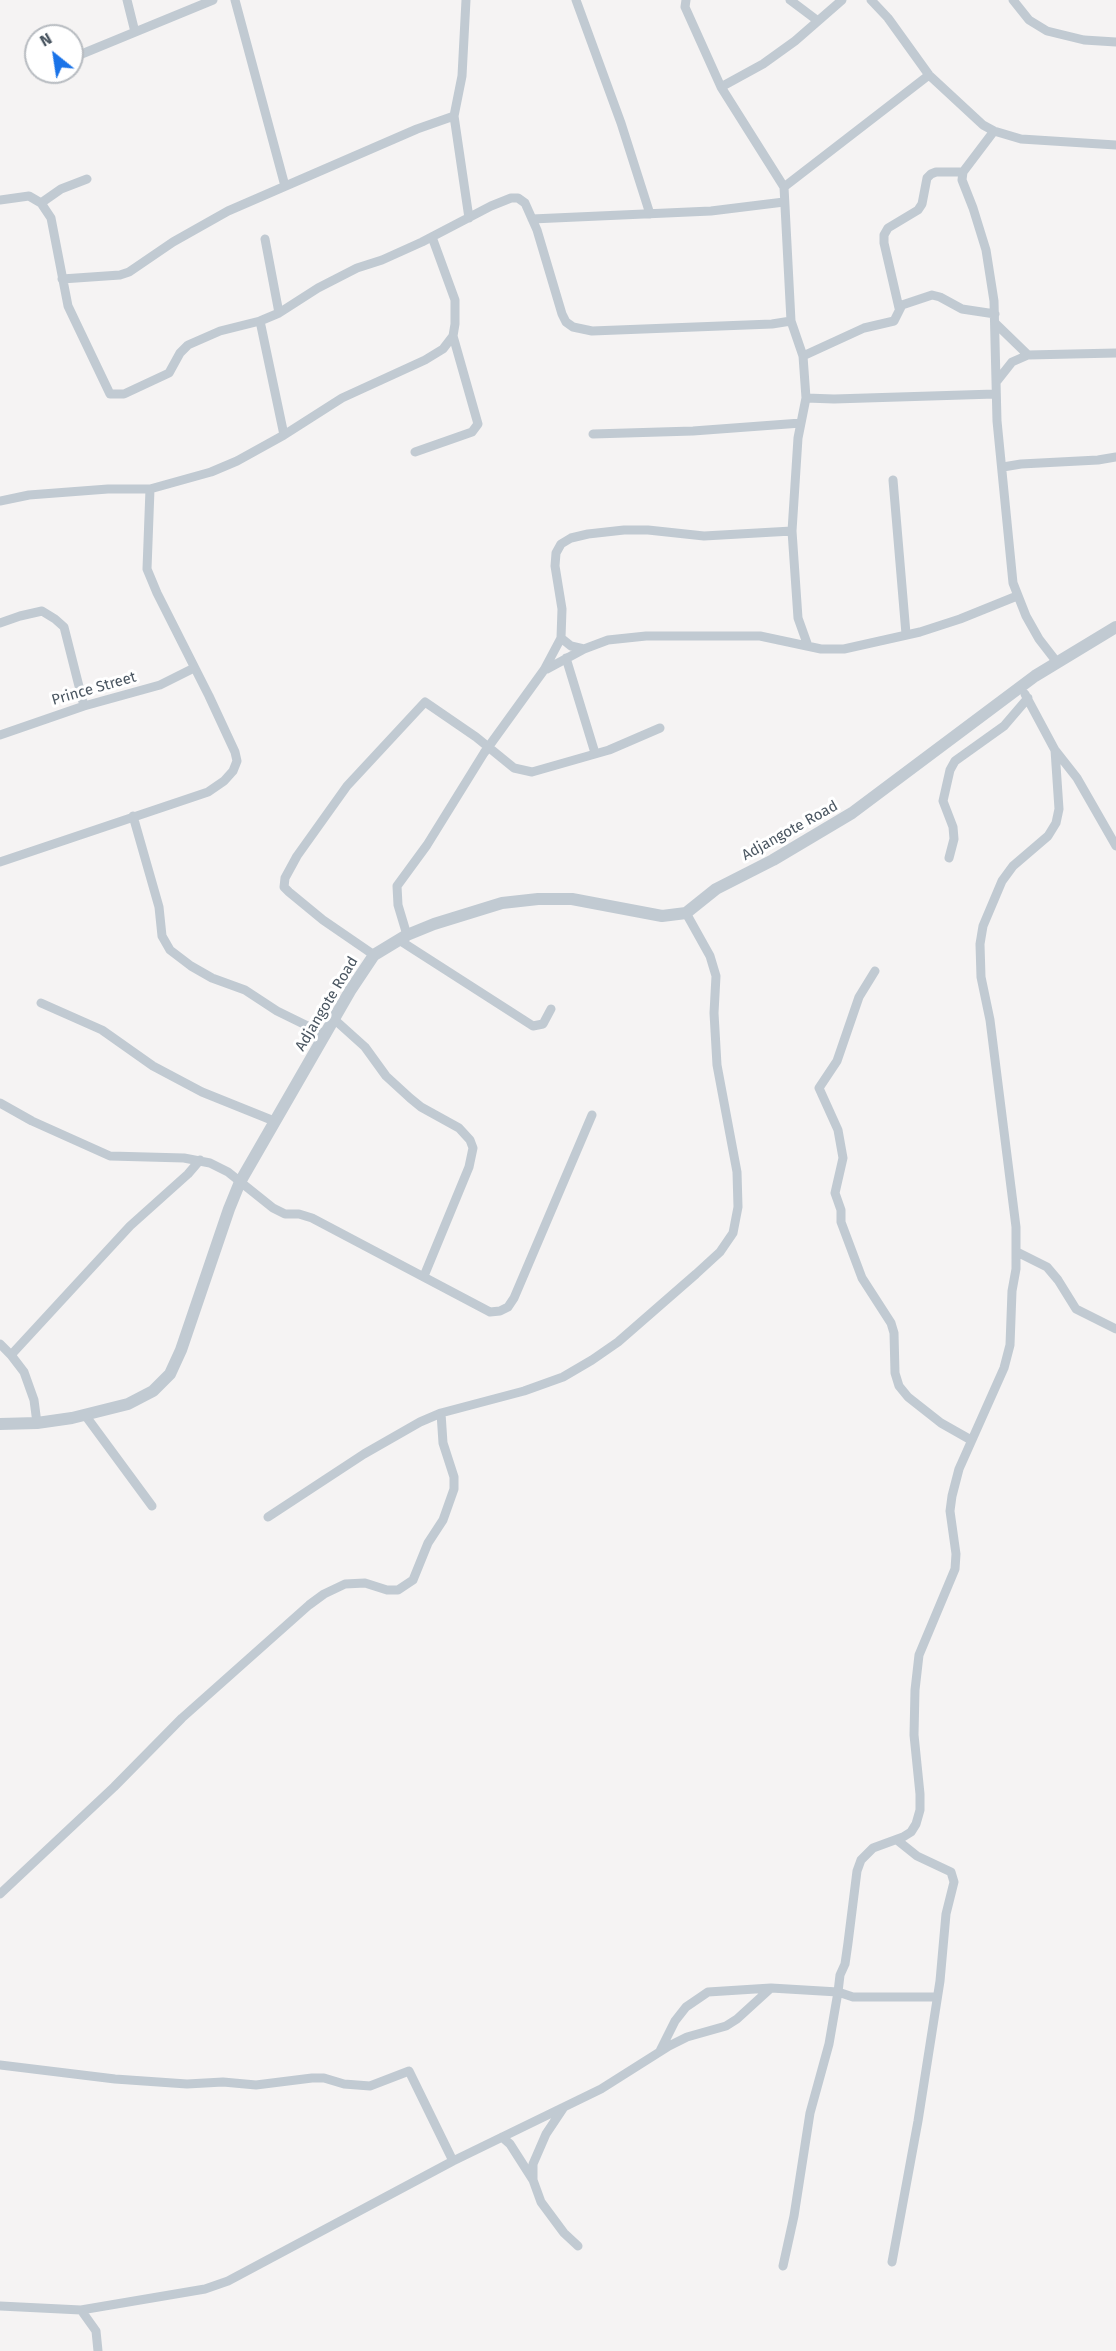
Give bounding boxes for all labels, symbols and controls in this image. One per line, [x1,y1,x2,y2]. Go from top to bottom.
north arrow [24,24,84,84]
text: N [36,29,55,51]
street label: Prince Street [50,668,138,710]
street label: Adjangote Road [739,797,841,865]
street label: Adjangote Road [292,954,362,1054]

